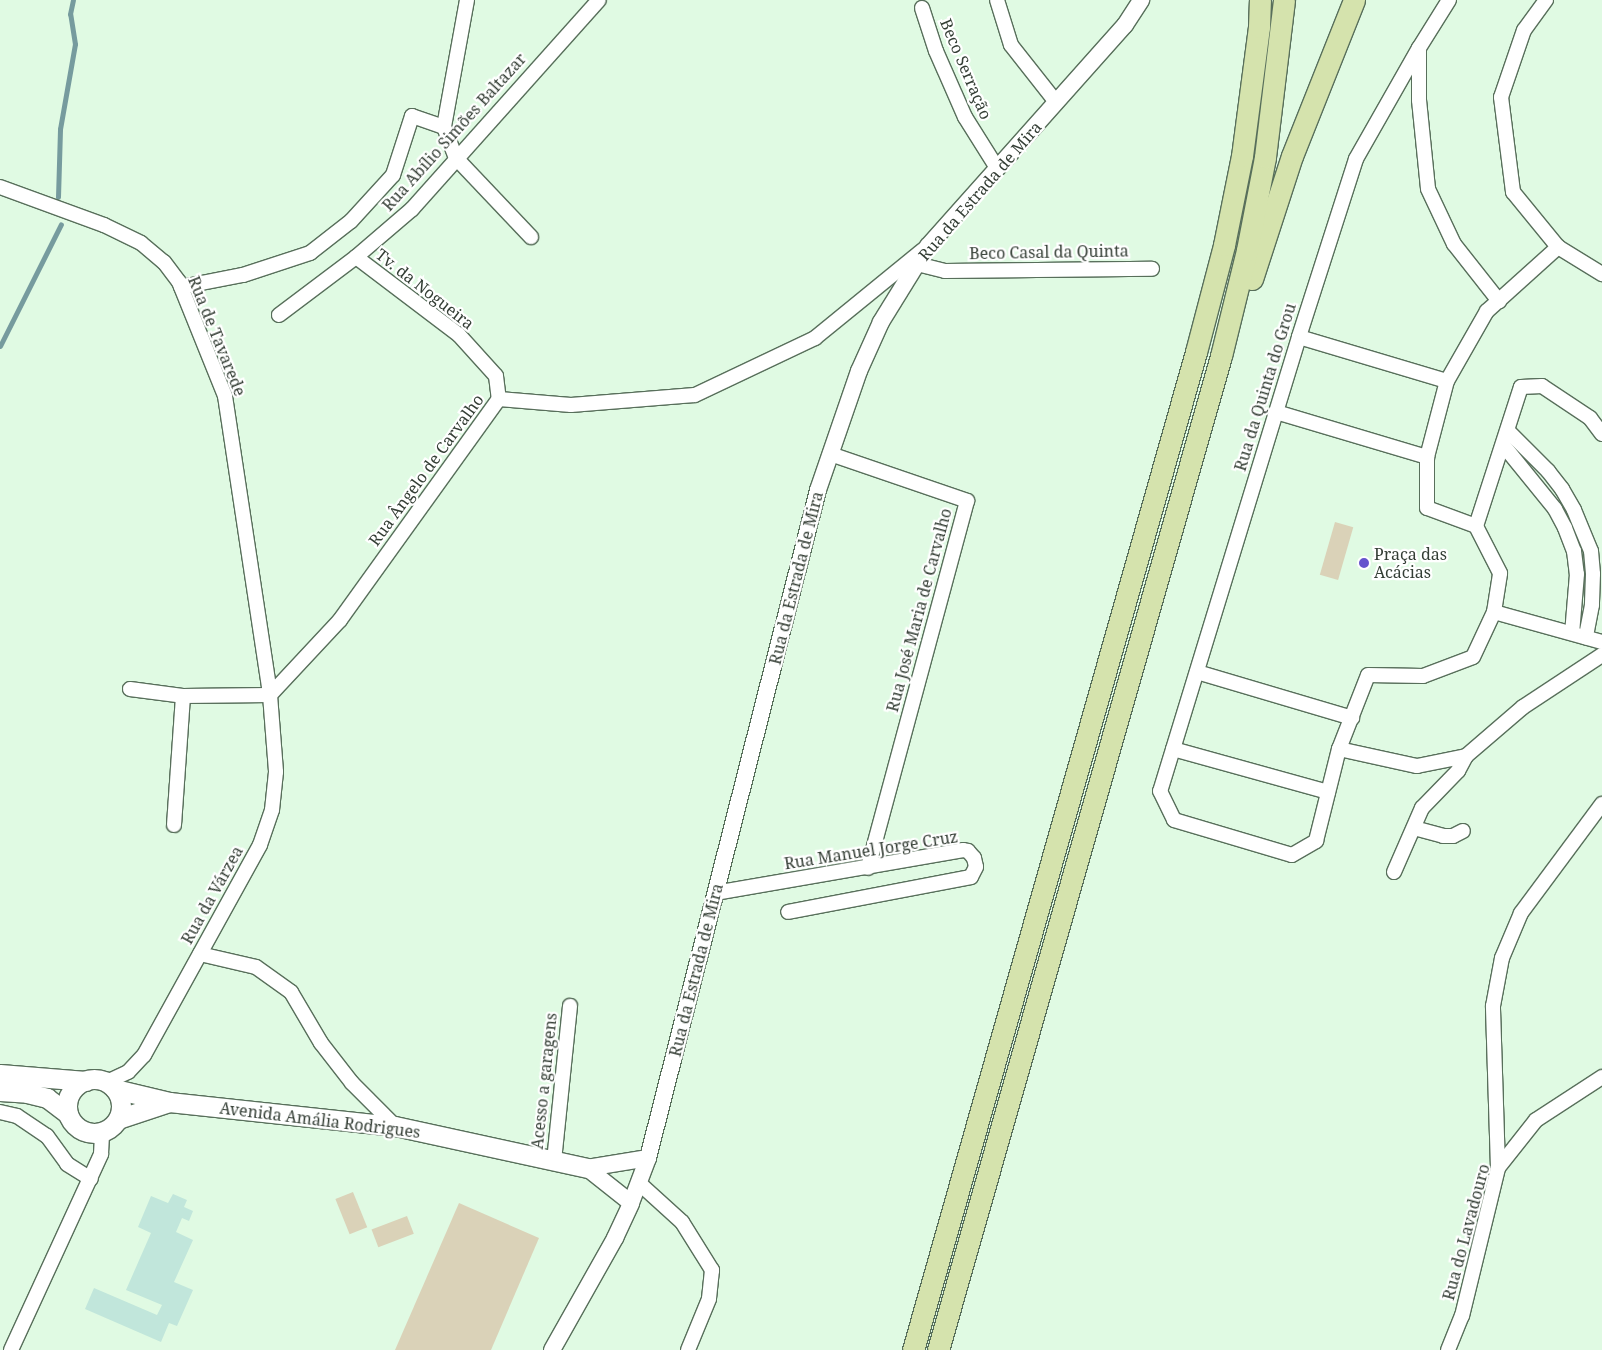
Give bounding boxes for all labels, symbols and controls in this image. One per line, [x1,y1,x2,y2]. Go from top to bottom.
street label: Beco Serração [936,16,996,122]
street label: Rua Abílio Simões Baltazar [378,49,530,215]
street label: Rua da Estrada de Mira [914,118,1046,264]
street label: Beco Casal da Quinta [969,241,1129,263]
street label: Tv. da Nogueira [372,245,478,333]
street label: Rua de Tavarede [184,273,250,399]
street label: Rua da Quinta do Grou [1230,301,1300,473]
street label: Rua Ângelo de Carvalho [365,391,487,549]
street label: Rua da Estrada de Mira [765,489,827,667]
street label: Rua José Maria de Carvalho [883,506,955,714]
place label: Praça das Acácias [1374,544,1447,582]
marker: Praça das Acácias [1358,557,1370,569]
street label: Rua Manuel Jorge Cruz [783,827,959,873]
street label: Rua da Várzea [177,843,247,947]
street label: Rua da Estrada de Mira [665,881,727,1059]
street label: Acesso a garagens [527,1012,561,1150]
street label: Avenida Amália Rodrigues [219,1098,421,1142]
street label: Rua do Lavadouro [1439,1162,1493,1302]

